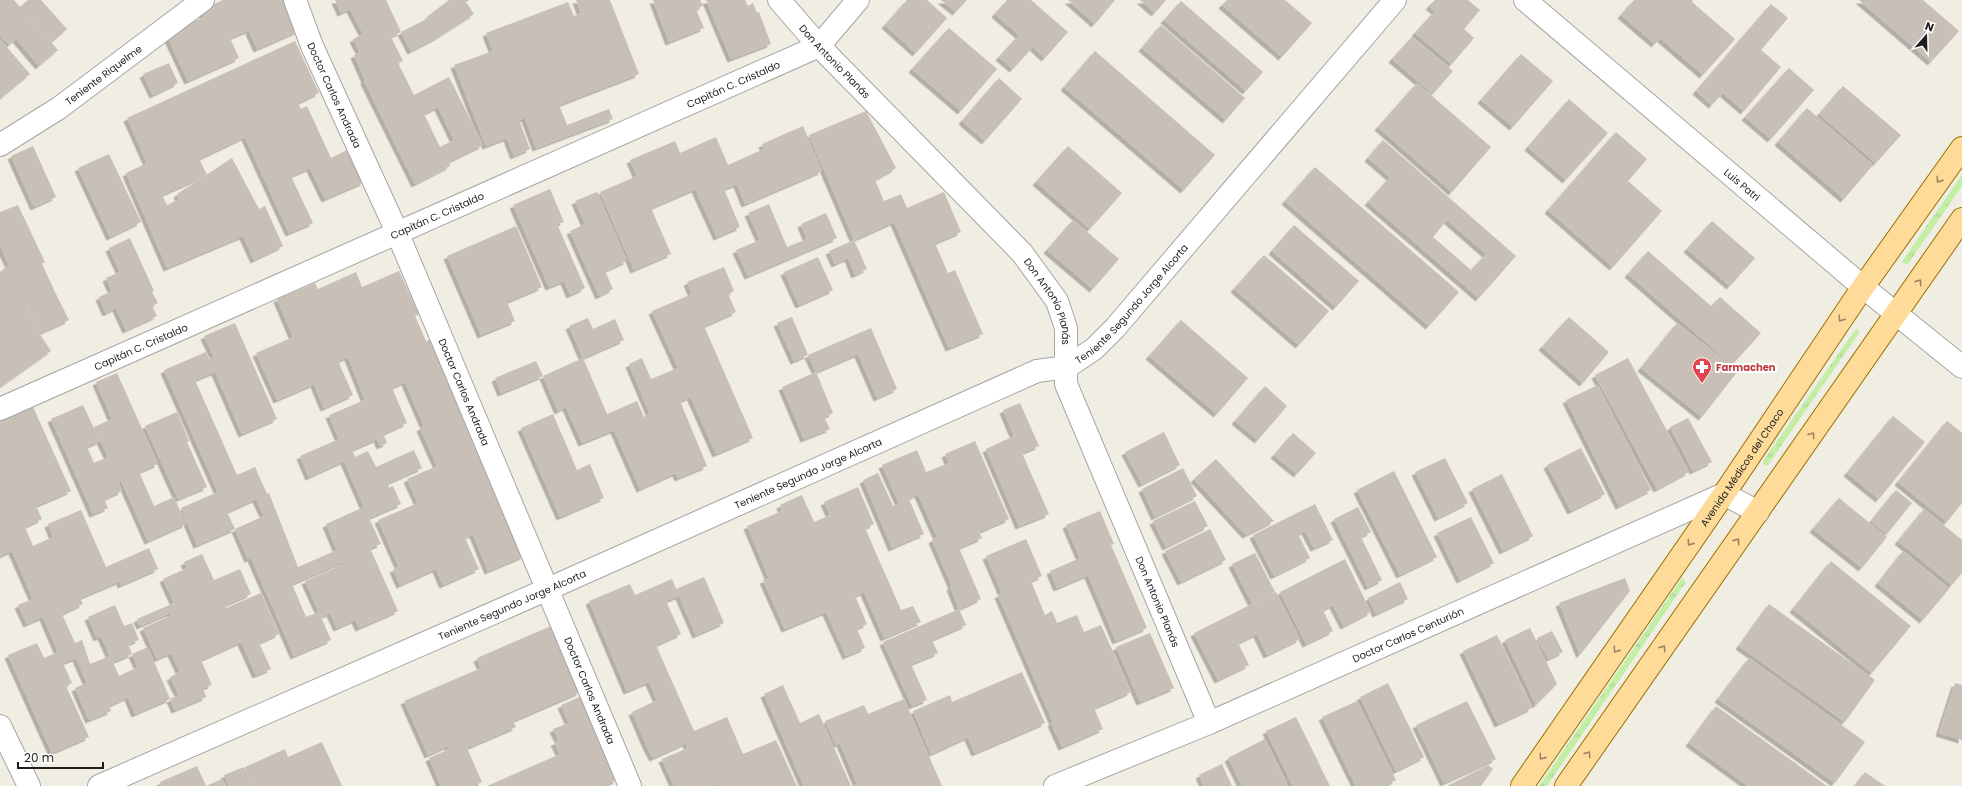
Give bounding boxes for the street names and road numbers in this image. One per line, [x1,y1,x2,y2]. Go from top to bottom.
street label: Don Antonio Planás [796,21,874,102]
street label: Doctor Carlos Andrada [304,40,365,150]
street label: Teniente Riquelme [62,41,145,109]
street label: Capitán C. Cristaldo [684,57,782,111]
street label: Luis Patri [1721,165,1764,204]
street label: Capitán C. Cristaldo [388,188,486,243]
street label: Teniente Segundo Jorge Alcorta [1072,240,1191,367]
street label: Don Antonio Planás [1020,255,1074,345]
street label: Capitán C. Cristaldo [92,319,190,374]
street label: Doctor Carlos Andrada [435,336,493,448]
street label: Avenida Médicos del Chaco [1696,405,1787,529]
street label: Teniente Segundo Jorge Alcorta [732,434,884,513]
street label: Don Antonio Planás [1132,554,1184,649]
street label: Teniente Segundo Jorge Alcorta [436,566,588,644]
street label: Doctor Carlos Centurión [1350,603,1466,666]
street label: Doctor Carlos Andrada [561,635,619,746]

